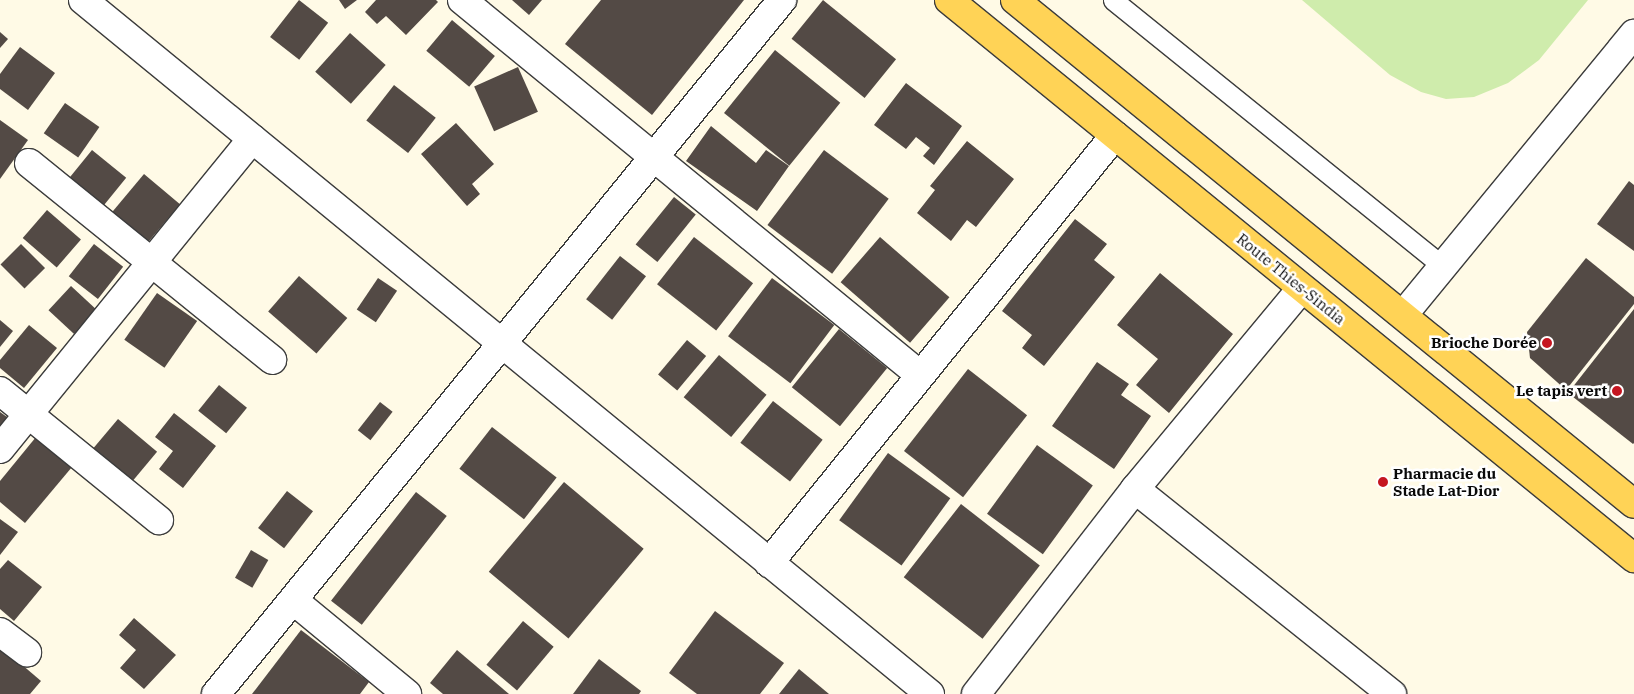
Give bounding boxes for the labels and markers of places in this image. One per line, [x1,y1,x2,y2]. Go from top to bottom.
place label: Brioche Dorée [1431,334,1537,352]
marker: Brioche Dorée [1541,337,1553,349]
place label: Le tapis vert [1516,382,1607,400]
marker: Le tapis vert [1611,385,1623,397]
place label: Pharmacie du Stade Lat-Dior [1393,464,1499,499]
marker: Pharmacie du Stade Lat-Dior [1377,476,1389,488]

